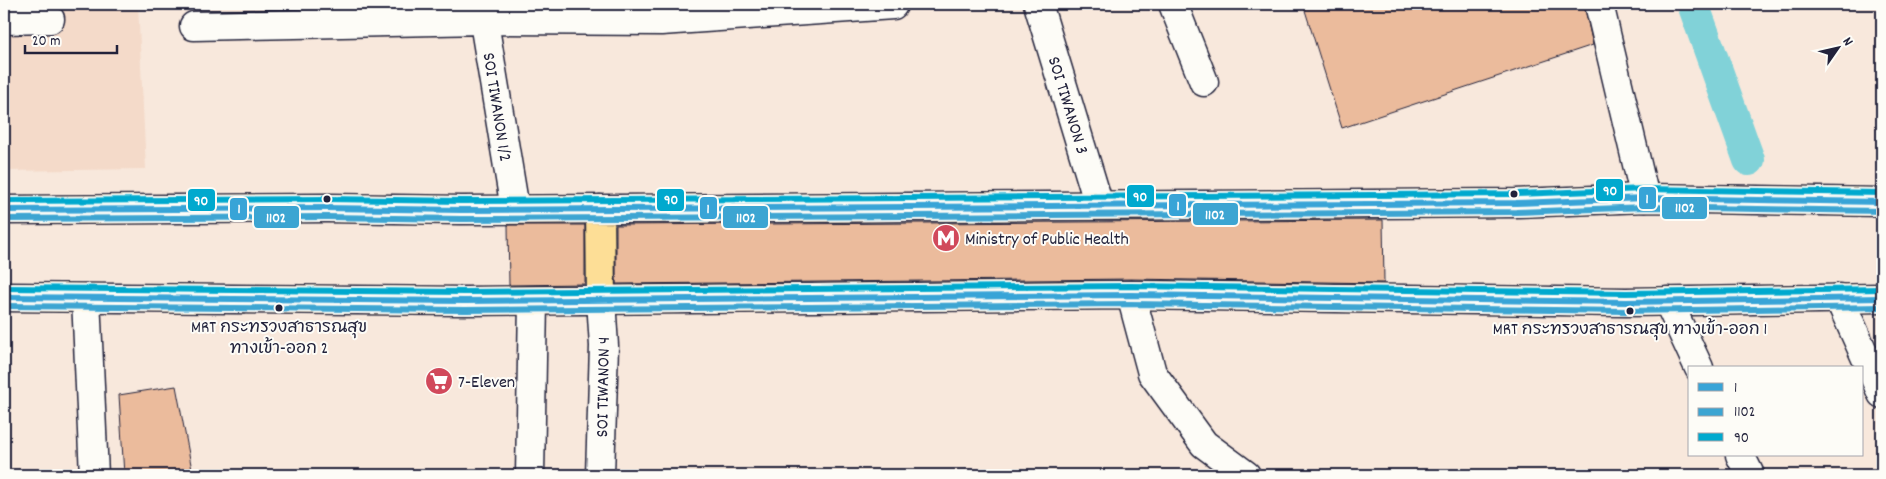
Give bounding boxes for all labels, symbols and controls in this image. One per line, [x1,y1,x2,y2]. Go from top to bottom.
scale bar [25,22,118,54]
north arrow [1814,22,1864,72]
text: 20 m [32,31,60,53]
text: N [1837,33,1857,50]
street label: SOI TIWANON 1/2 [475,51,516,164]
street label: SOI TIWANON 3 [1040,54,1093,158]
line badge: 90 [1595,178,1624,202]
text: 90 [1603,182,1617,202]
line badge: 90 [1126,184,1155,208]
line badge: 1 [1638,186,1657,210]
line badge: 90 [187,188,216,212]
line badge: 90 [656,188,685,212]
text: 90 [1133,188,1147,208]
unlabelled marker [1509,189,1519,199]
text: 1 [1645,190,1649,210]
text: 90 [664,191,678,211]
text: 90 [194,192,208,212]
line badge: 1 [1168,193,1187,217]
unlabelled marker [322,194,332,204]
line badge: 1 [699,196,718,220]
line badge: 1102 [1661,196,1708,220]
line badge: 1 [229,197,248,221]
text: 1 [1176,197,1180,217]
text: 1102 [1675,199,1695,219]
text: 1 [237,200,241,220]
text: 1 [706,200,710,220]
line badge: 1102 [1192,202,1239,226]
line badge: 1102 [253,205,300,229]
line badge: 1102 [722,205,769,229]
text: 1102 [1205,206,1225,226]
text: 1102 [266,209,286,229]
text: 1102 [736,209,756,229]
metro station icon: Ministry of Public Health [931,223,961,253]
place label: Ministry of Public Health [965,228,1129,253]
marker: MRT กระทรวงสาธารณสุข ทางเข้า-ออก 2 [274,303,284,313]
marker: MRT กระทรวงสาธารณสุข ทางเข้า-ออก 1 [1625,306,1635,316]
place label: MRT กระทรวงสาธารณสุข ทางเข้า-ออก 2 [191,317,367,362]
place label: MRT กระทรวงสาธารณสุข ทางเข้า-ออก 1 [1493,318,1767,343]
street label: SOI TIWANON 4 [591,337,618,438]
supermarket icon: 7-Eleven [424,366,454,396]
legend [1688,366,1864,456]
place label: 7-Eleven [458,371,515,396]
text: 1 [1734,378,1737,400]
text: 1102 [1734,402,1755,424]
text: 90 [1734,428,1749,450]

